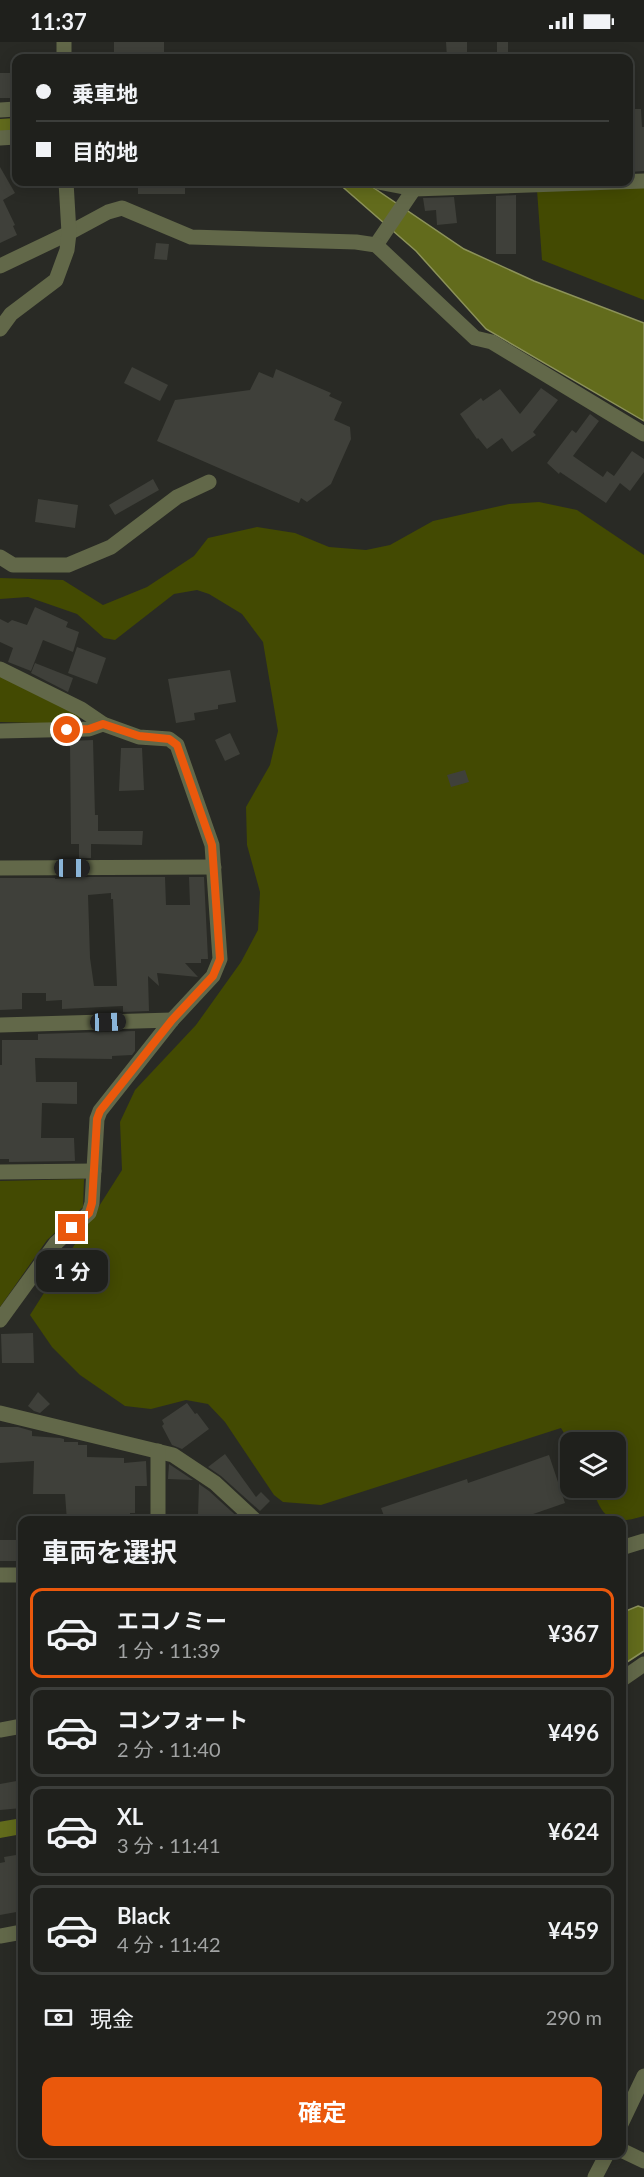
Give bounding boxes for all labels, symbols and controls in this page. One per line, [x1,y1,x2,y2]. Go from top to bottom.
text: 11:37 [30,8,87,35]
text: 乗車地 [72,80,138,107]
text: 目的地 [72,138,138,165]
route start [53,716,80,743]
car [54,859,90,877]
car [90,1012,126,1032]
route end [58,1214,85,1241]
callout: 1 分 [36,1249,108,1291]
text: 1 分 [54,1259,90,1283]
map controls [560,1432,626,1498]
button: layers [560,1432,626,1498]
text: 車両を選択 [42,1535,177,1568]
icon: car [45,1606,99,1660]
text: エコノミー [117,1607,227,1634]
text: ¥367 [548,1620,599,1647]
text: 1 分 · 11:39 [117,1638,221,1662]
icon: car [45,1705,99,1759]
text: コンフォート [117,1706,248,1733]
text: ¥496 [548,1719,599,1746]
text: 2 分 · 11:40 [117,1737,221,1761]
text: XL [117,1803,143,1830]
icon: car [45,1804,99,1858]
text: ¥624 [548,1818,599,1845]
text: 3 分 · 11:41 [117,1833,221,1857]
text: Black [117,1902,170,1929]
icon: car [45,1903,99,1957]
text: ¥459 [548,1917,599,1944]
text: 4 分 · 11:42 [117,1932,221,1956]
icon: cash [42,2001,75,2034]
text: 現金 [90,2005,134,2032]
text: 290 m [546,2005,602,2029]
button: 確定 [42,2077,602,2146]

